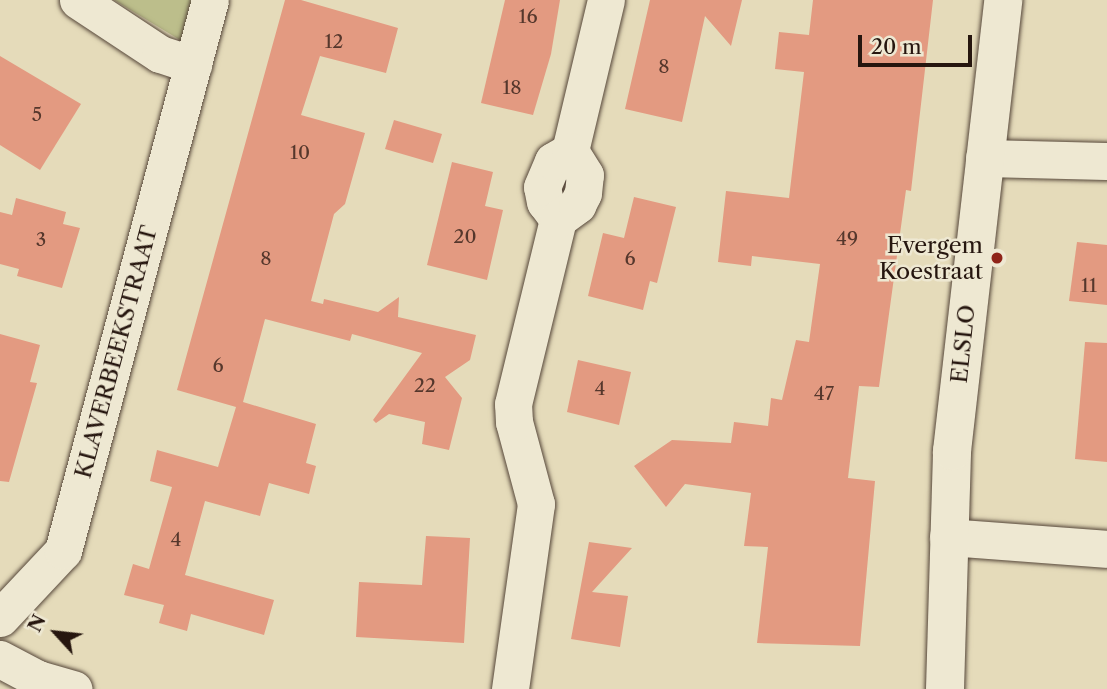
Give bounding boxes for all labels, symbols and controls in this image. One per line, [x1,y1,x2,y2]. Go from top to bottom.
house number: 16 [518,6,538,28]
scale bar [862,21,976,65]
house number: 12 [325,31,343,53]
text: 20 m [871,34,922,59]
house number: 8 [658,56,670,78]
house number: 18 [502,77,522,99]
house number: 5 [32,104,42,126]
house number: 10 [290,142,310,164]
street label: KLAVERBEEKSTRAAT [69,223,163,481]
house number: 20 [454,226,476,248]
house number: 49 [836,228,858,250]
house number: 3 [36,229,46,251]
place label: Evergem Koestraat [879,231,983,285]
house number: 8 [260,248,272,270]
house number: 6 [624,248,636,270]
marker: Evergem Koestraat [989,250,1005,266]
house number: 11 [1081,275,1097,297]
street label: ELSLO [945,303,981,385]
house number: 6 [212,355,224,377]
house number: 22 [414,375,436,397]
house number: 4 [595,378,605,400]
house number: 47 [814,383,834,405]
house number: 4 [171,529,181,551]
north arrow [21,598,91,668]
text: N [23,611,51,636]

